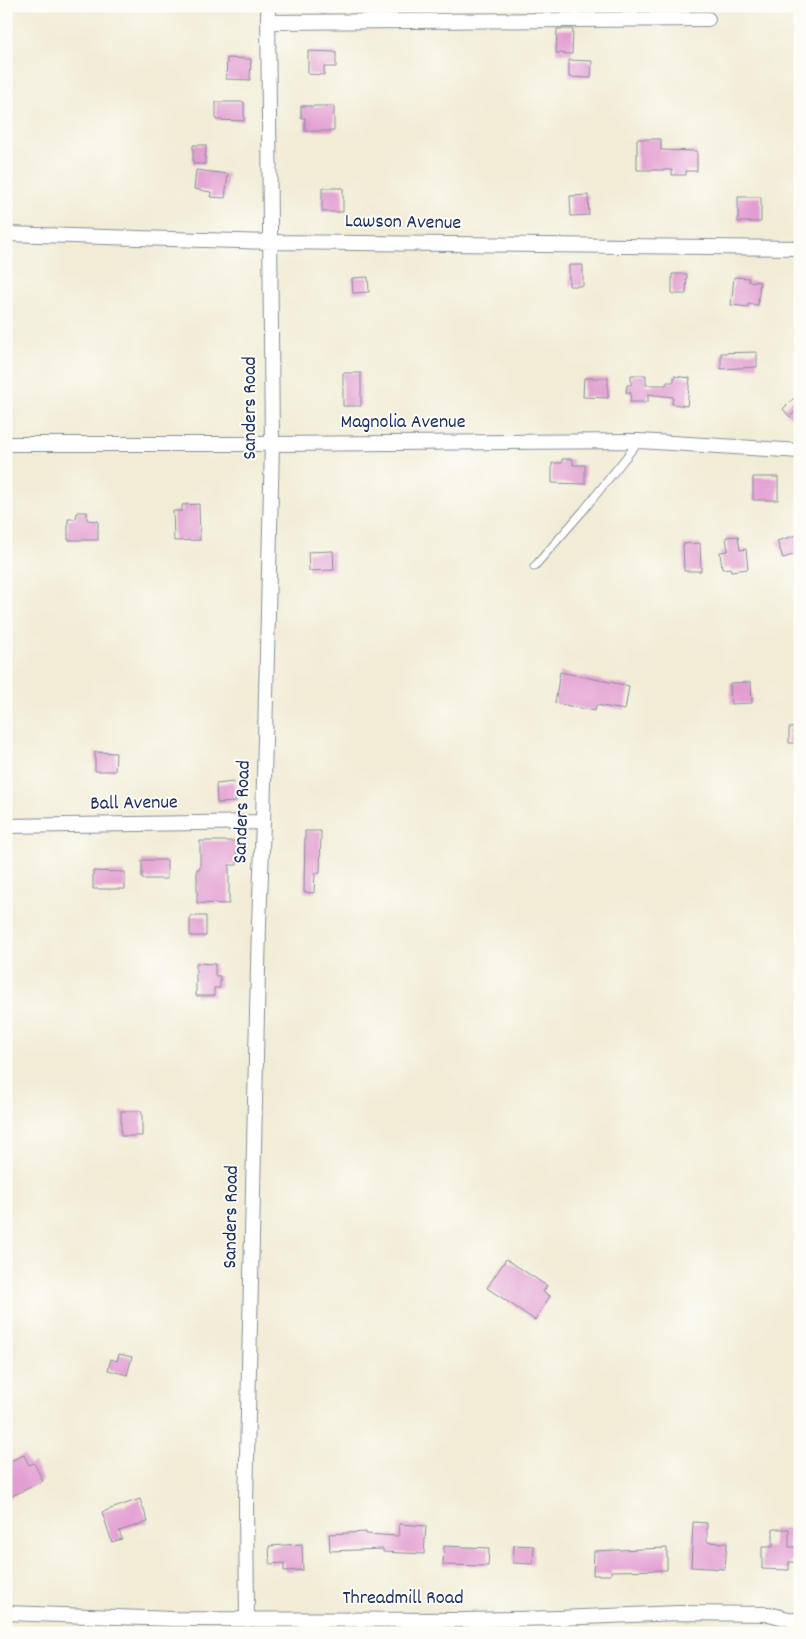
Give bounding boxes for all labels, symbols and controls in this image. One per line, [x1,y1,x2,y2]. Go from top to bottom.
street label: Lawson Avenue [345,208,462,238]
street label: Sanders Road [237,356,265,460]
street label: Magnolia Avenue [340,409,466,437]
street label: Sanders Road [227,760,259,864]
street label: Ball Avenue [90,789,178,819]
street label: Sanders Road [217,1165,247,1269]
street label: Threadmill Road [342,1585,464,1613]

